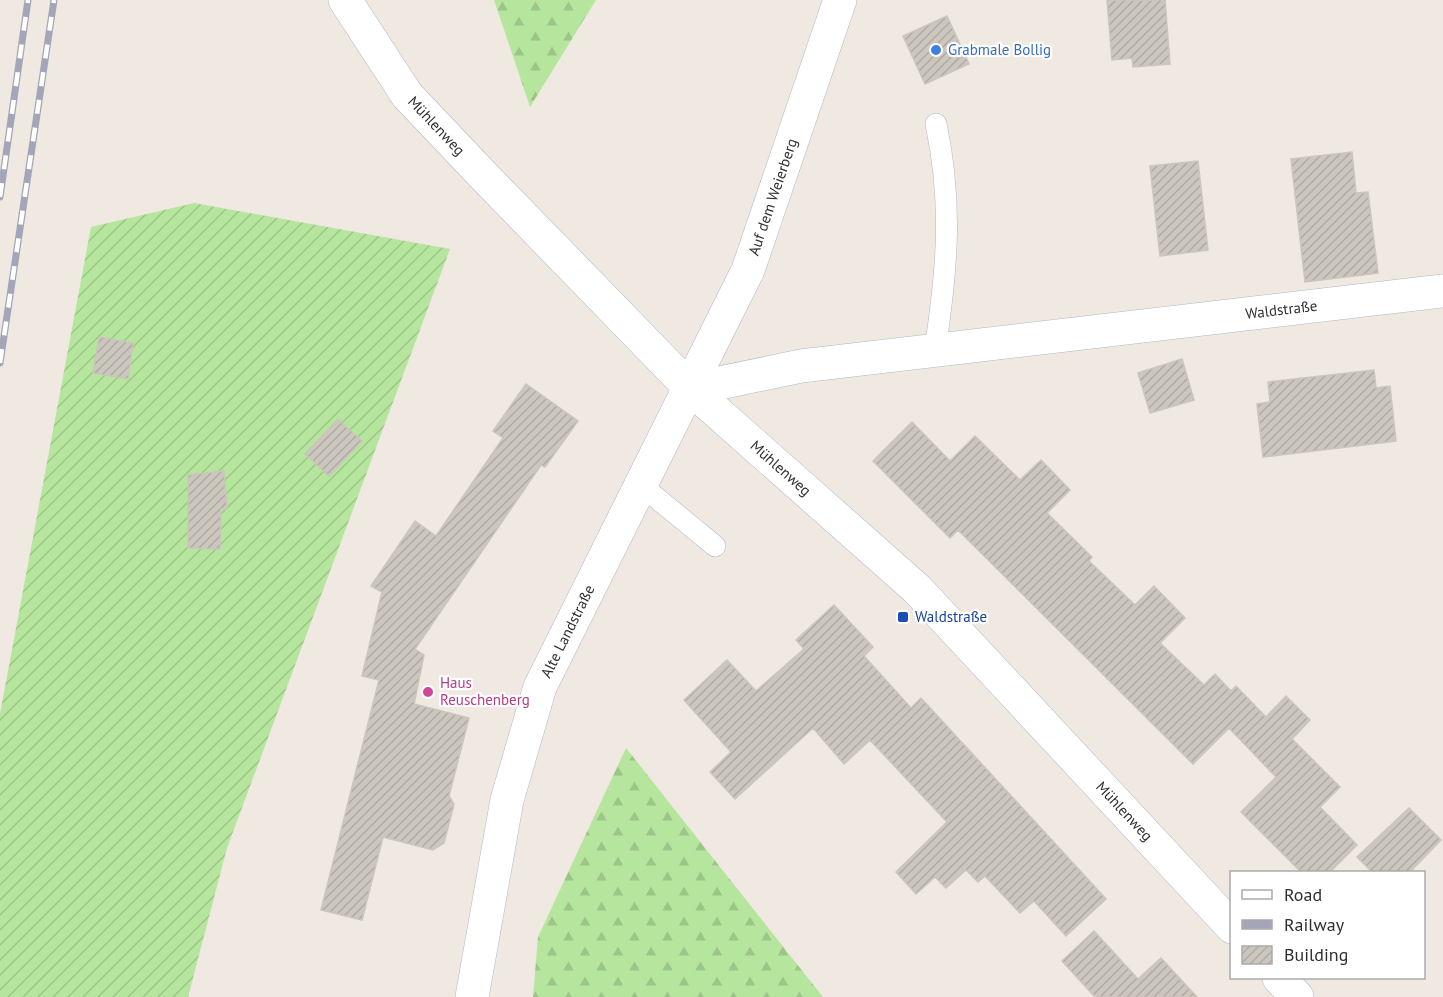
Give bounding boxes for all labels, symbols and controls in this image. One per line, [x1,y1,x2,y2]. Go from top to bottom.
place label: Grabmale Bollig [948,40,1051,59]
marker: Grabmale Bollig [929,43,943,57]
street label: Mühlenweg [404,92,469,159]
street label: Auf dem Weierberg [744,136,801,258]
street label: Waldstraße [1244,296,1318,323]
street label: Mühlenweg [747,436,815,500]
street label: Alte Landstraße [536,581,598,681]
place label: Waldstraße [915,607,987,626]
marker: Waldstraße [896,610,910,624]
place label: Haus Reuschenberg [440,673,530,709]
marker: Haus Reuschenberg [421,685,435,699]
street label: Mühlenweg [1092,777,1157,845]
legend [1230,871,1425,979]
text: Road [1284,883,1322,906]
text: Railway [1284,913,1345,936]
text: Building [1284,943,1348,966]

